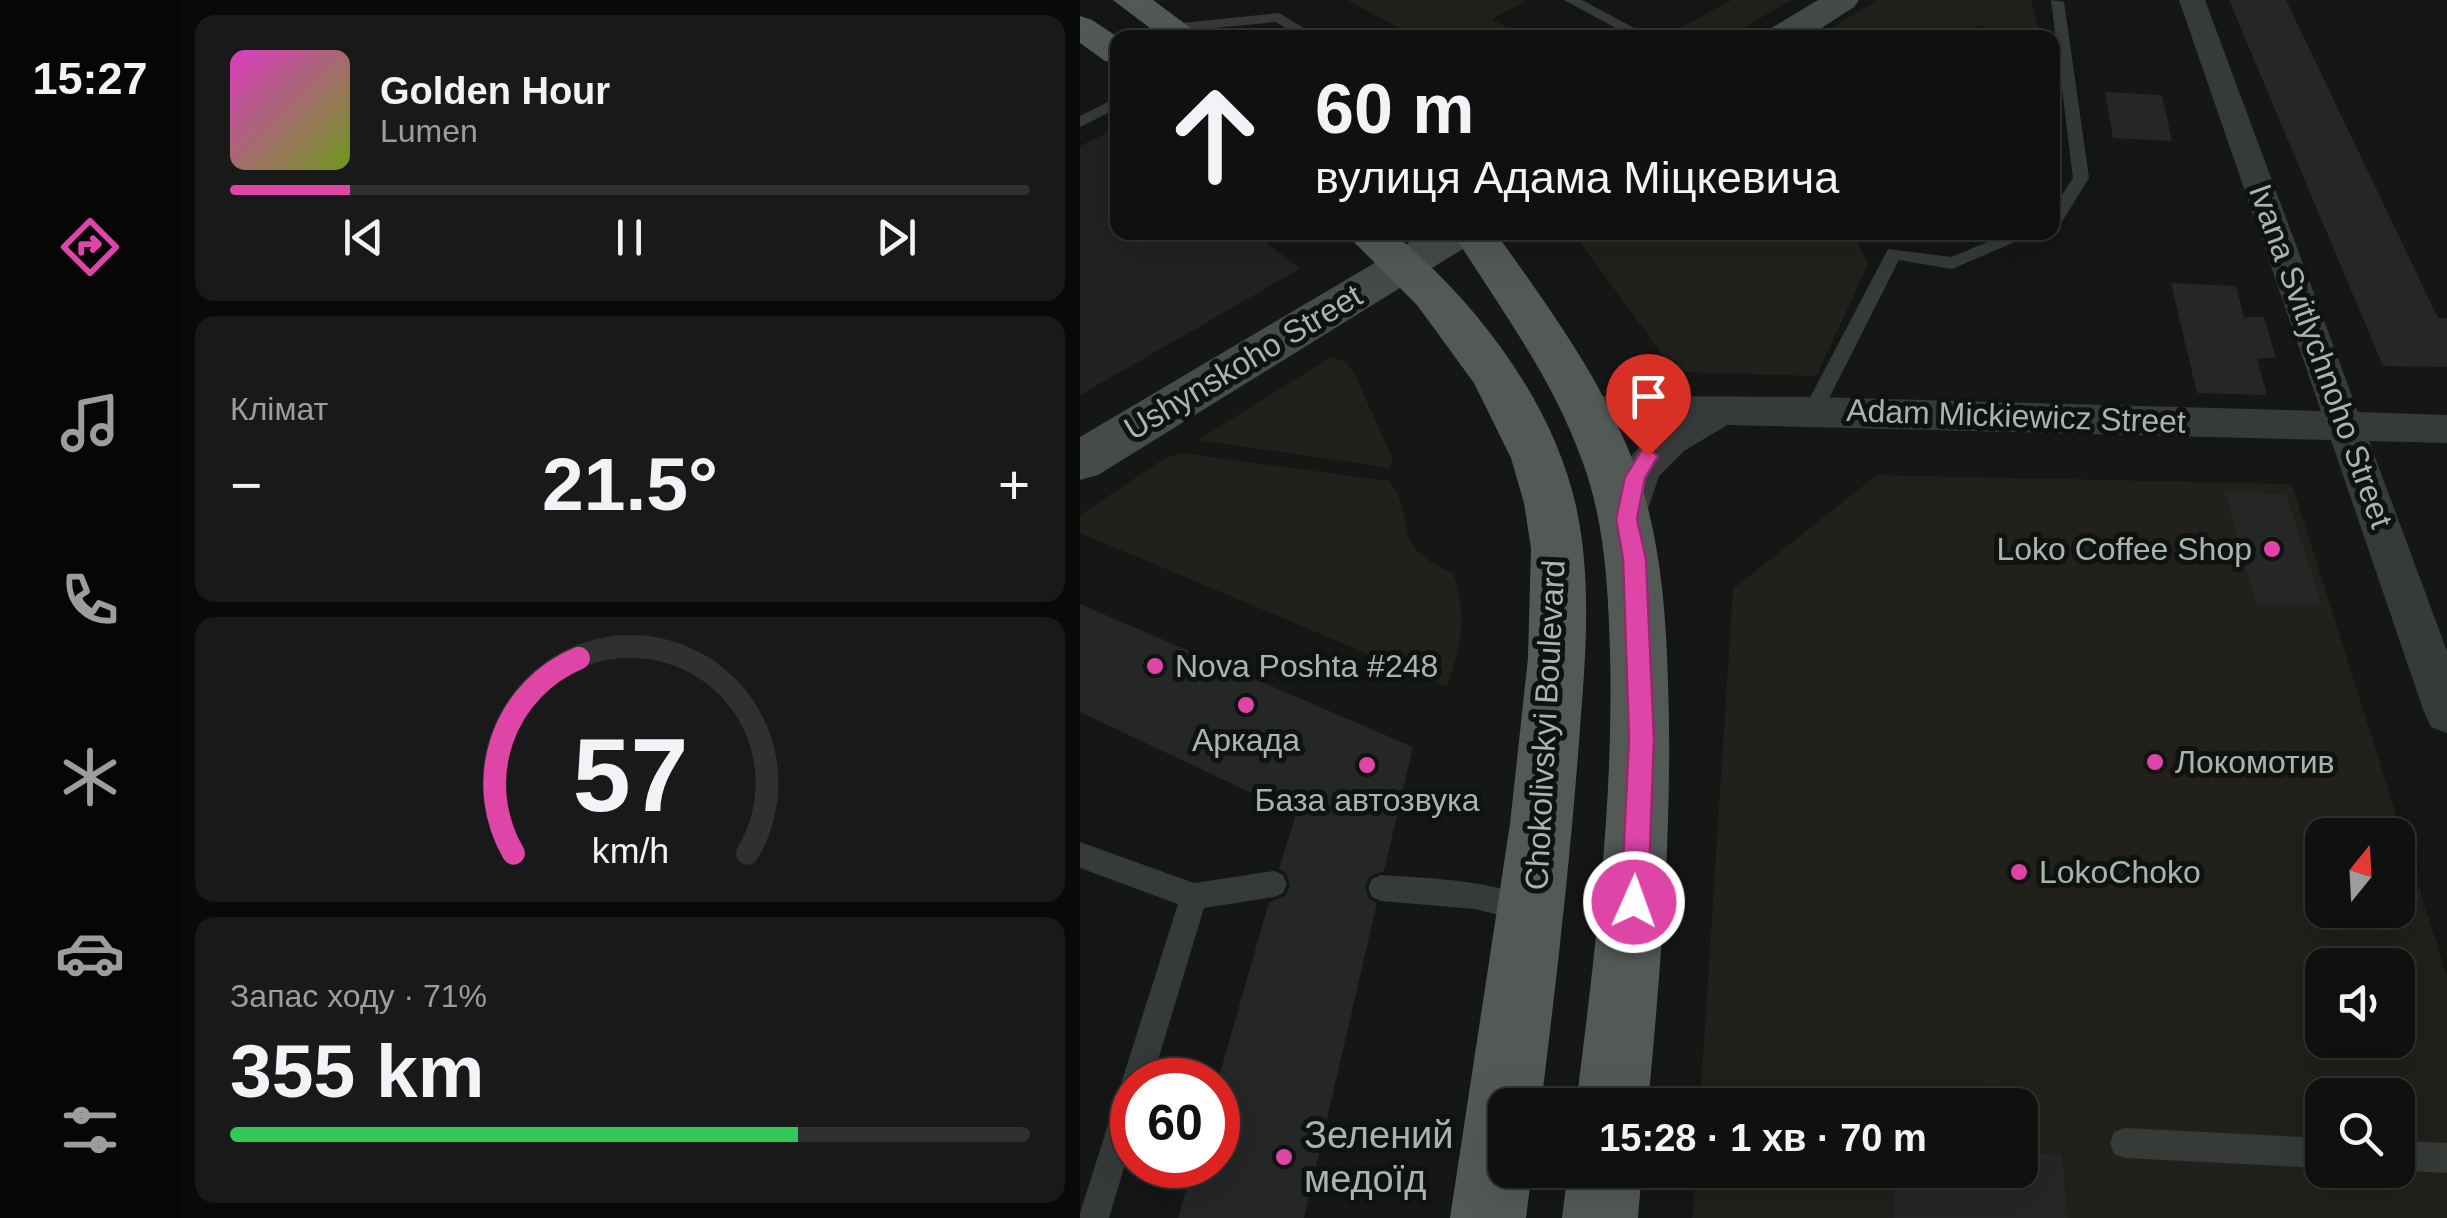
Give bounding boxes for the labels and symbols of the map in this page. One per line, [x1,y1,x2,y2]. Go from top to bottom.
street label: Ivana Svitlychnoho Street [2242,179,2400,533]
street label: Ushynskoho Street [1118,277,1368,447]
pin [1606,354,1691,457]
street label: Adam Mickiewicz Street [1846,392,2186,440]
place label: Loko Coffee Shop [1996,531,2252,567]
marker: Loko Coffee Shop [2261,538,2283,560]
street label: Chokolivskyi Boulevard [1518,559,1572,891]
place label: Nova Poshta #248 [1175,648,1438,684]
marker: Nova Poshta #248 [1144,655,1166,677]
marker: Аркада [1235,694,1257,716]
place label: Аркада [1192,722,1300,758]
place label: Локомотив [2175,744,2335,780]
marker: Локомотив [2144,751,2166,773]
marker: База автозвука [1356,754,1378,776]
place label: База автозвука [1254,782,1480,818]
north arrow [2305,818,2415,928]
position arrow [1582,850,1686,954]
place label: LokoChoko [2039,854,2201,890]
marker: LokoChoko [2008,861,2030,883]
speed limit sign: 60 [1110,1058,1240,1188]
place label: Зелений медоїд [1304,1114,1454,1200]
marker: Зелений медоїд [1273,1146,1295,1168]

